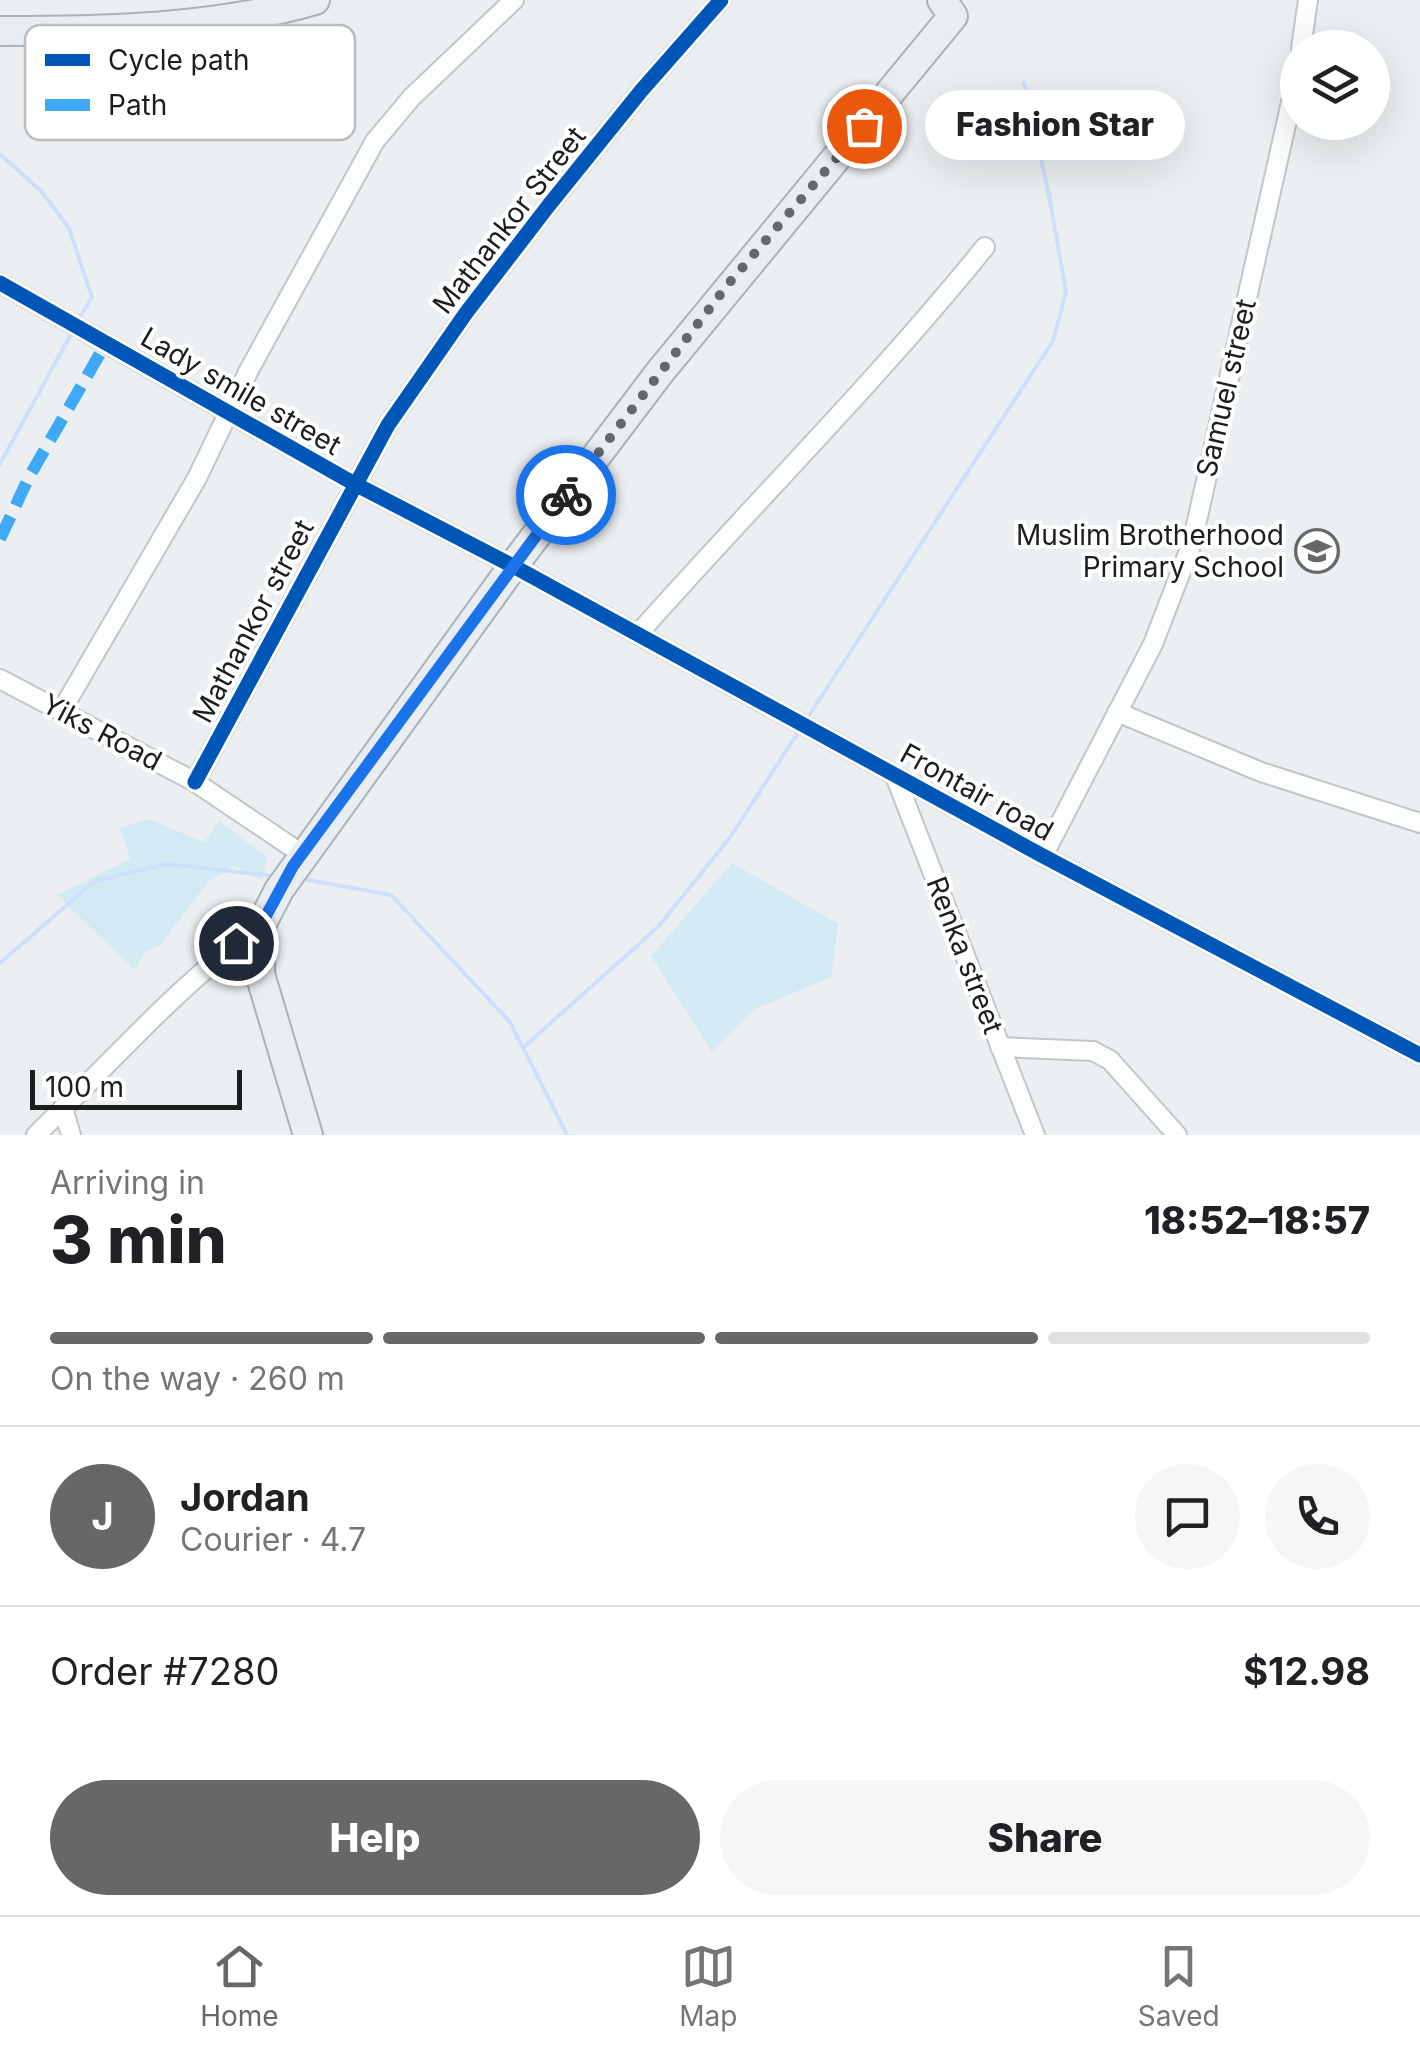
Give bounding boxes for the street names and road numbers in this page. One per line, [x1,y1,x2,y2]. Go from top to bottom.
street label: Mathankor Street [425,120,593,320]
street label: Samuel street [1189,296,1263,480]
street label: Lady smile street [135,320,347,462]
street label: Mathankor street [185,514,321,728]
street label: Yiks Road [36,686,168,778]
street label: Frontair road [895,736,1059,848]
street label: Renka street [920,872,1010,1038]

